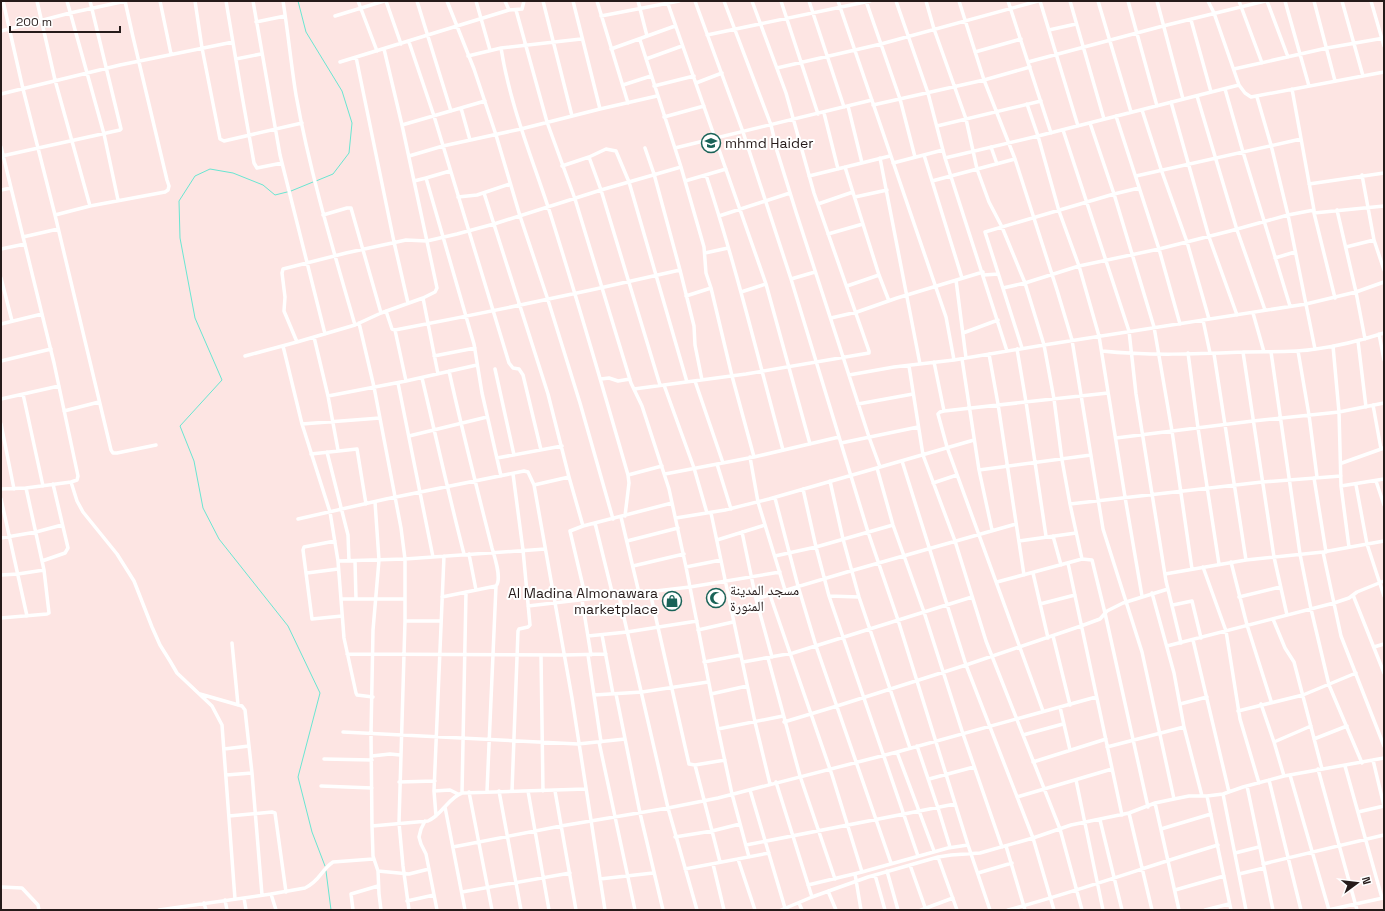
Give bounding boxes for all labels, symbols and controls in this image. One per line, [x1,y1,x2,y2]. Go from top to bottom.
scale bar [10,8,120,34]
text: 200 m [16,14,52,30]
school or university icon: mhmd Haider [700,132,722,154]
place label: mhmd Haider [725,134,814,152]
place label: مسجد المدينة المنورة [730,581,799,615]
place label: Al Madina Almonawara marketplace [508,584,658,618]
mosque icon: مسجد المدينة المنورة [705,587,727,609]
shop icon: Al Madina Almonawara marketplace [661,590,683,612]
north arrow [1337,863,1377,903]
text: N [1359,875,1374,886]

